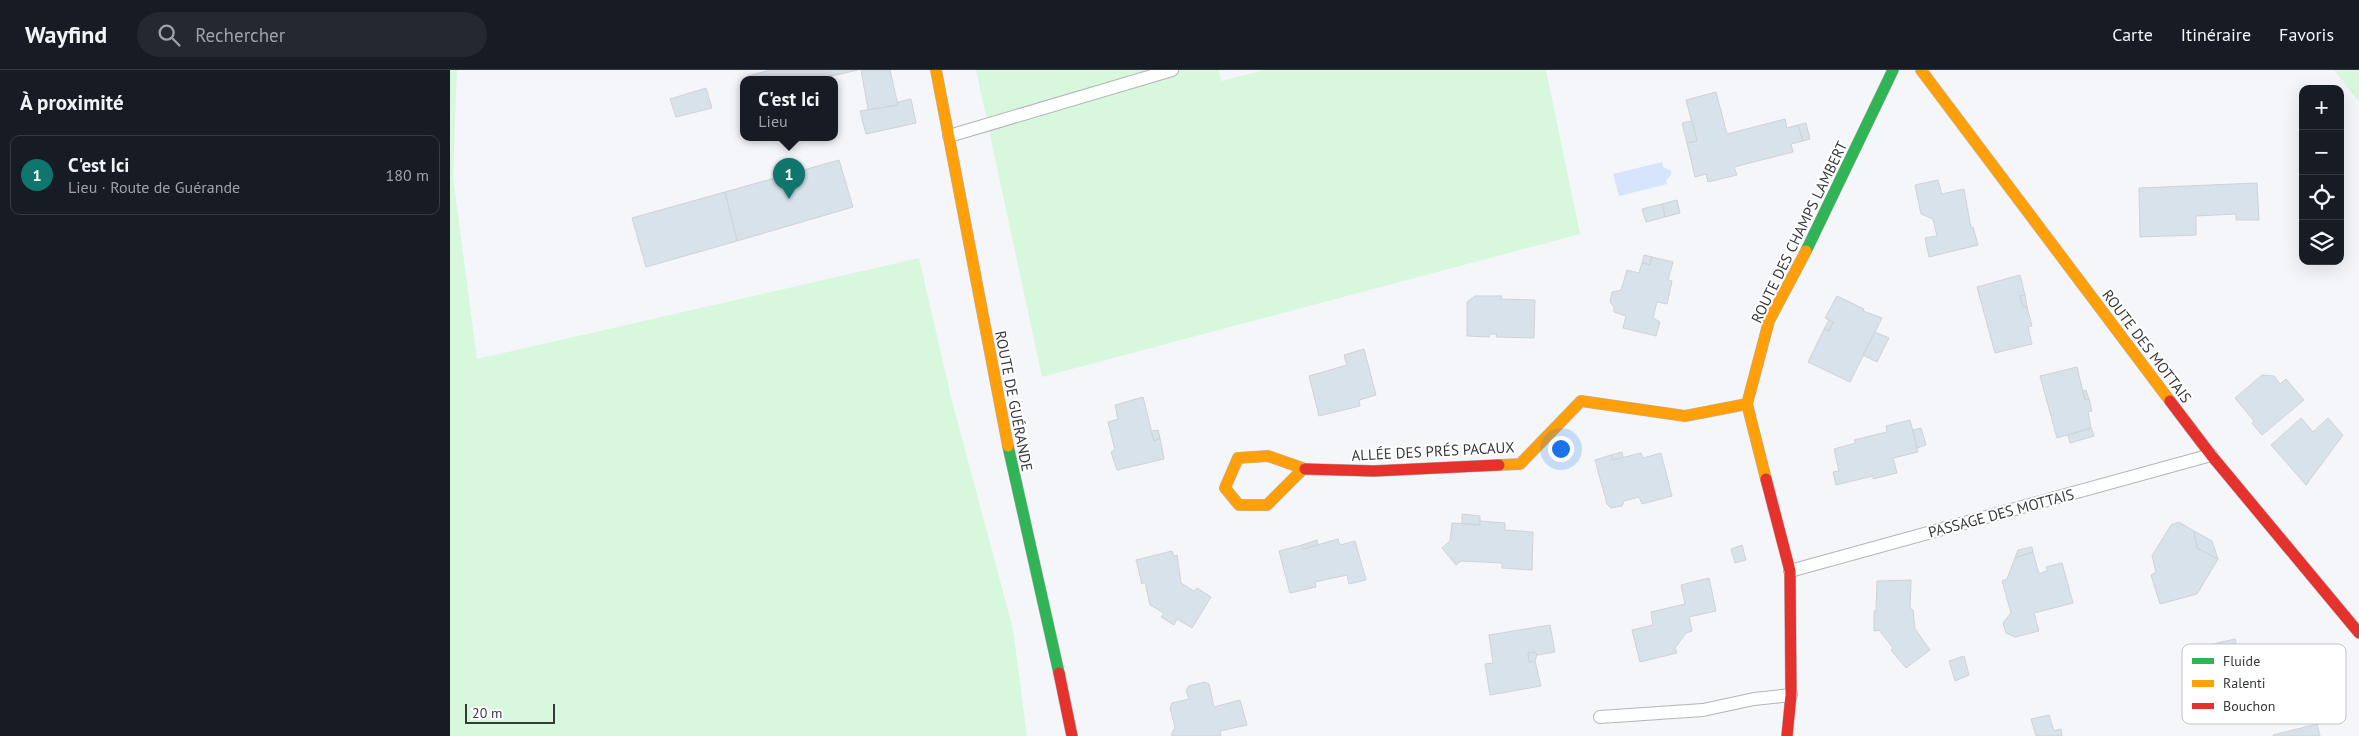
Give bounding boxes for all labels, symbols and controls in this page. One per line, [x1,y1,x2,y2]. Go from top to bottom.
search box [137,12,487,57]
text: Wayfind [25,19,107,50]
icon: search [155,21,183,49]
text: Rechercher [195,23,285,47]
text: Carte [2112,23,2153,46]
text: Itinéraire [2181,23,2251,46]
text: Favoris [2279,23,2334,46]
popup [740,76,838,141]
map controls [2299,85,2344,265]
button: + [2299,85,2344,130]
text: C'est Ici [758,87,820,111]
text: À proximité [20,89,124,116]
text: Lieu [758,111,788,131]
button: − [2299,130,2344,175]
street label: ROUTE DES CHAMPS LAMBERT [1747,137,1852,326]
text: C'est Ici [68,153,129,177]
pin: 1 [773,158,805,199]
text: 1 [32,165,42,185]
text: 180 m [386,165,429,185]
button: locate [2299,175,2344,220]
text: Lieu · Route de Guérande [68,177,240,197]
button: layers [2299,220,2344,265]
street label: ROUTE DES MOTTAIS [2098,286,2196,406]
street label: ROUTE DE GUÉRANDE [991,329,1037,473]
your location [1548,436,1574,462]
street label: ALLÉE DES PRÉS PACAUX [1351,437,1515,465]
street label: PASSAGE DES MOTTAIS [1926,484,2076,542]
legend [2182,644,2346,724]
text: Fluide [2223,652,2260,670]
text: Ralenti [2223,674,2266,692]
text: Bouchon [2223,697,2275,715]
scale bar [465,701,555,724]
text: 20 m [472,704,502,722]

